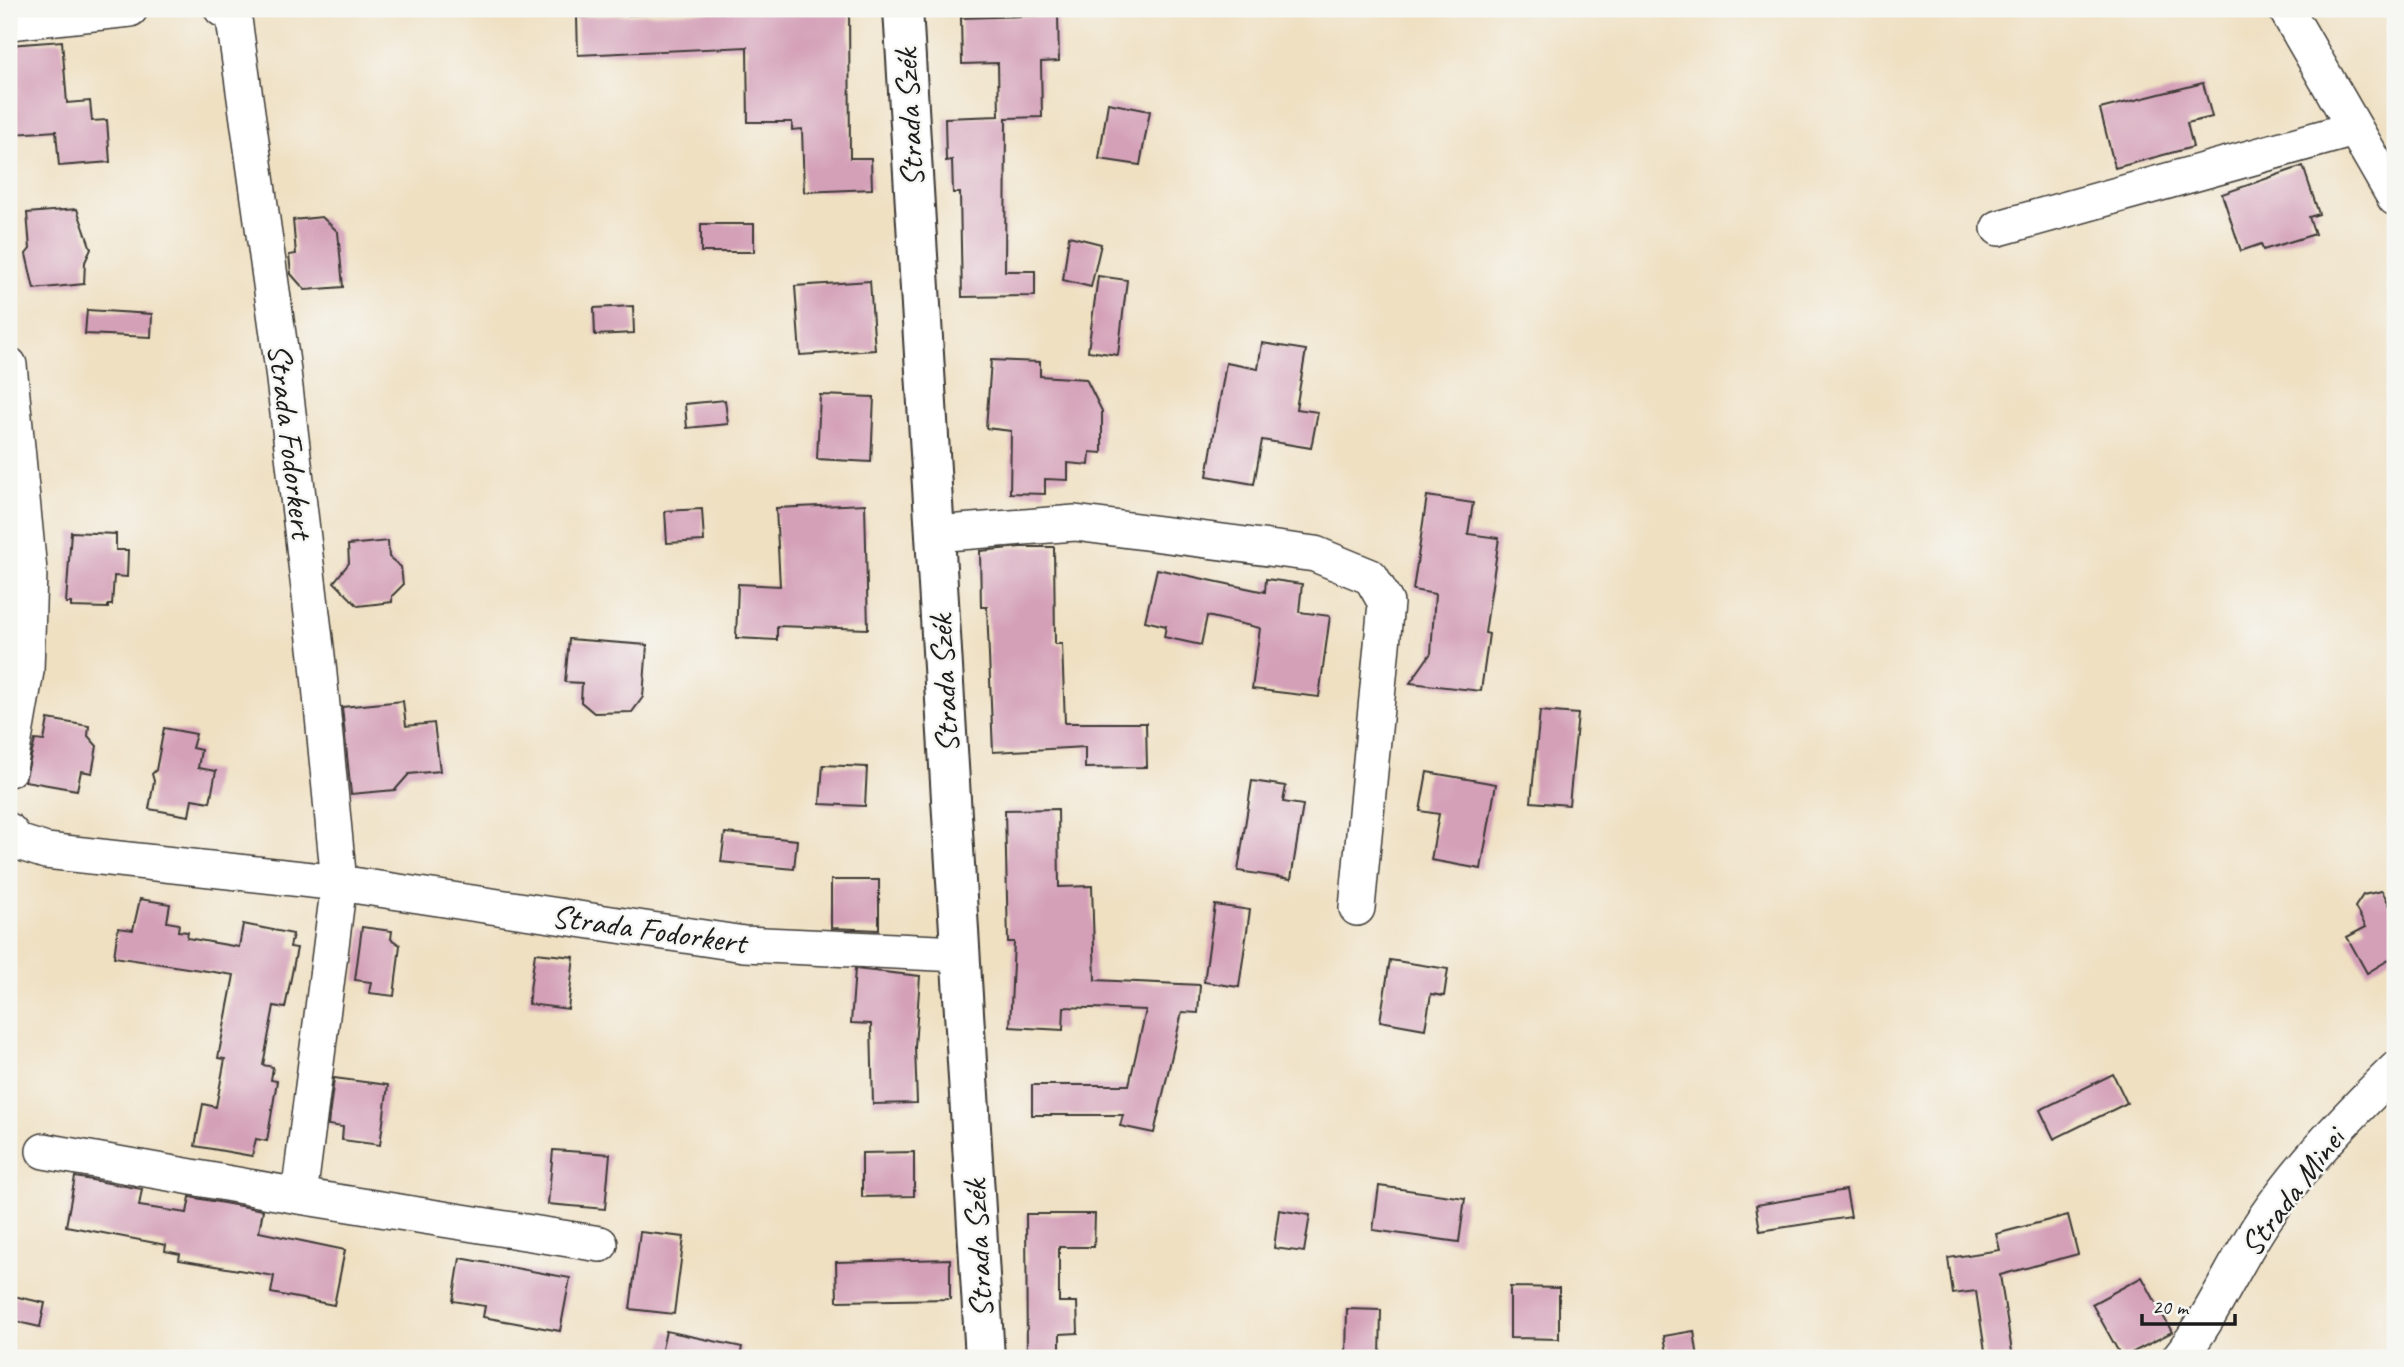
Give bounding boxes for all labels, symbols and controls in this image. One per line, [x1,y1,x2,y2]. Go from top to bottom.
street label: Strada Szék [884,45,934,188]
street label: Strada Fodorkert [258,341,324,544]
street label: Strada Szék [919,611,969,754]
street label: Strada Fodorkert [549,895,752,964]
street label: Strada Minei [2230,1116,2356,1264]
street label: Strada Szék [953,1176,1003,1319]
scale bar [2142,1283,2234,1327]
text: 20 m [2152,1294,2190,1320]

